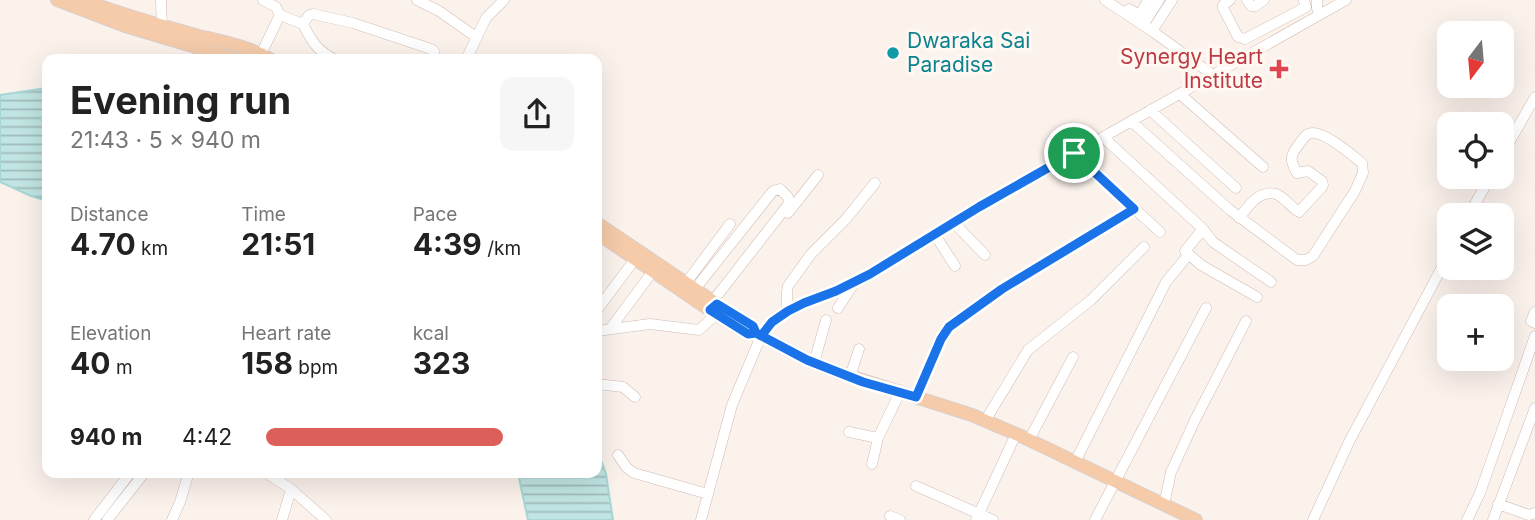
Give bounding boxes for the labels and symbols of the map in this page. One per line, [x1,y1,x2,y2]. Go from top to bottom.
north arrow [1437,21,1514,98]
place label: Dwaraka Sai Paradise [907,28,1030,77]
place label: Synergy Heart Institute [1120,44,1263,93]
marker: Dwaraka Sai Paradise [885,45,901,61]
marker: Synergy Heart Institute [1269,59,1289,79]
pin [1044,123,1104,183]

